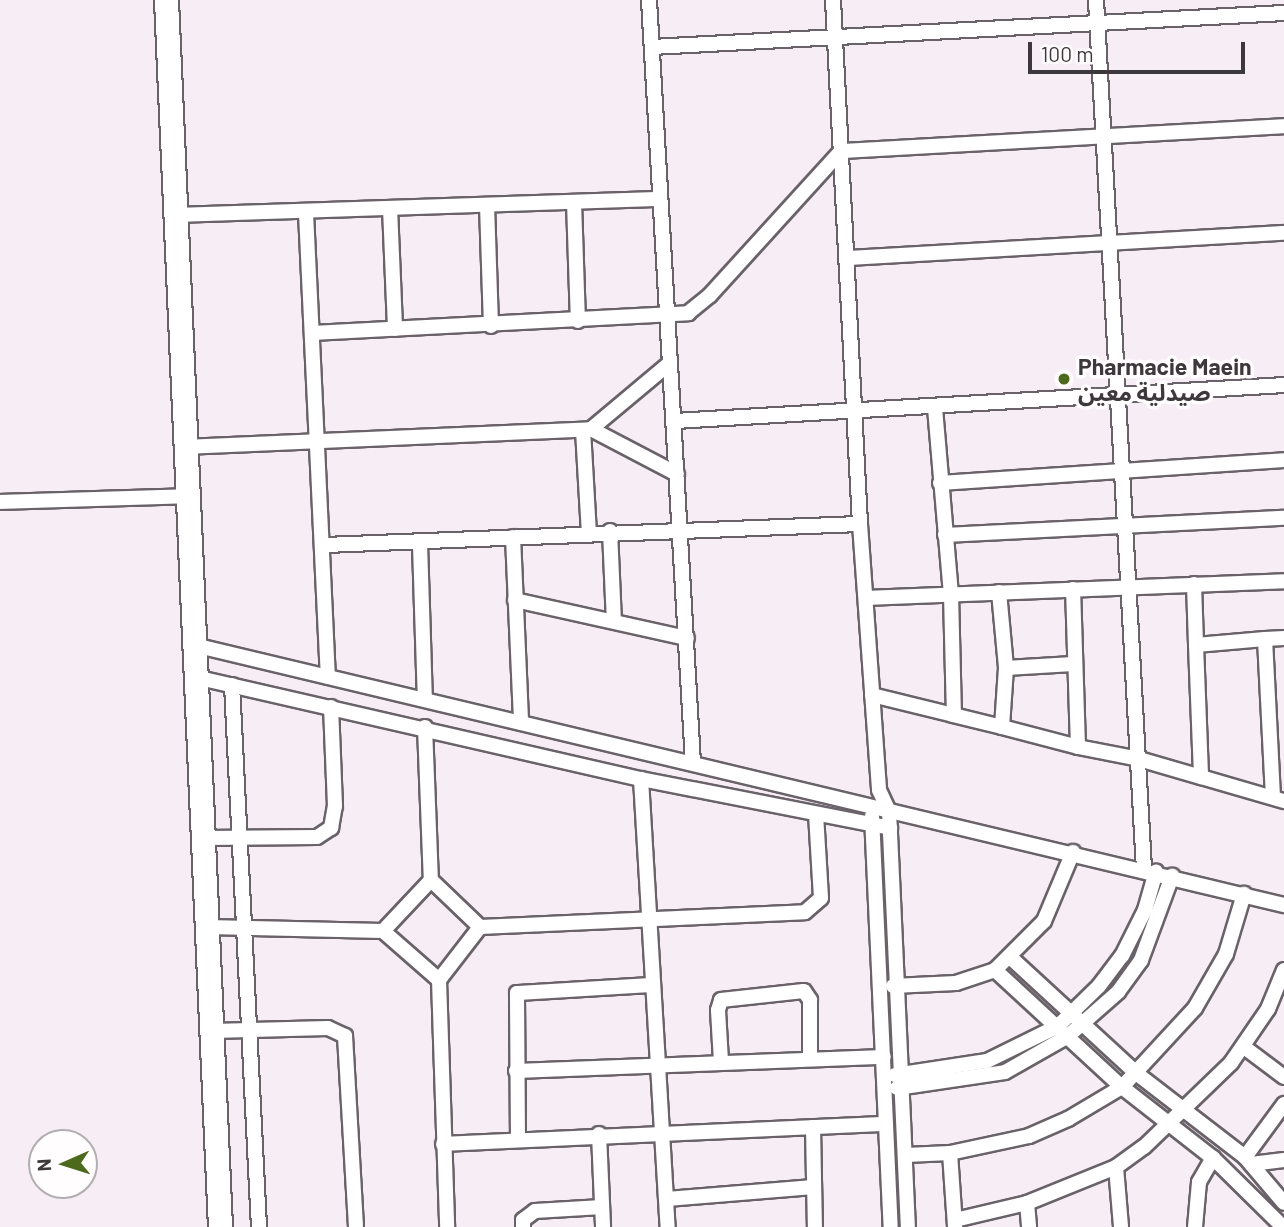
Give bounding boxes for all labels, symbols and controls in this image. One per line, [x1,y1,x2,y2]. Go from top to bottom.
scale bar [1032,28,1249,72]
text: 100 m [1041,41,1094,66]
place label: Pharmacie Maein صيدلية معين [1078,352,1252,406]
marker: Pharmacie Maein صيدلية معين [1056,371,1072,387]
north arrow [28,1129,98,1199]
text: N [32,1158,55,1172]

